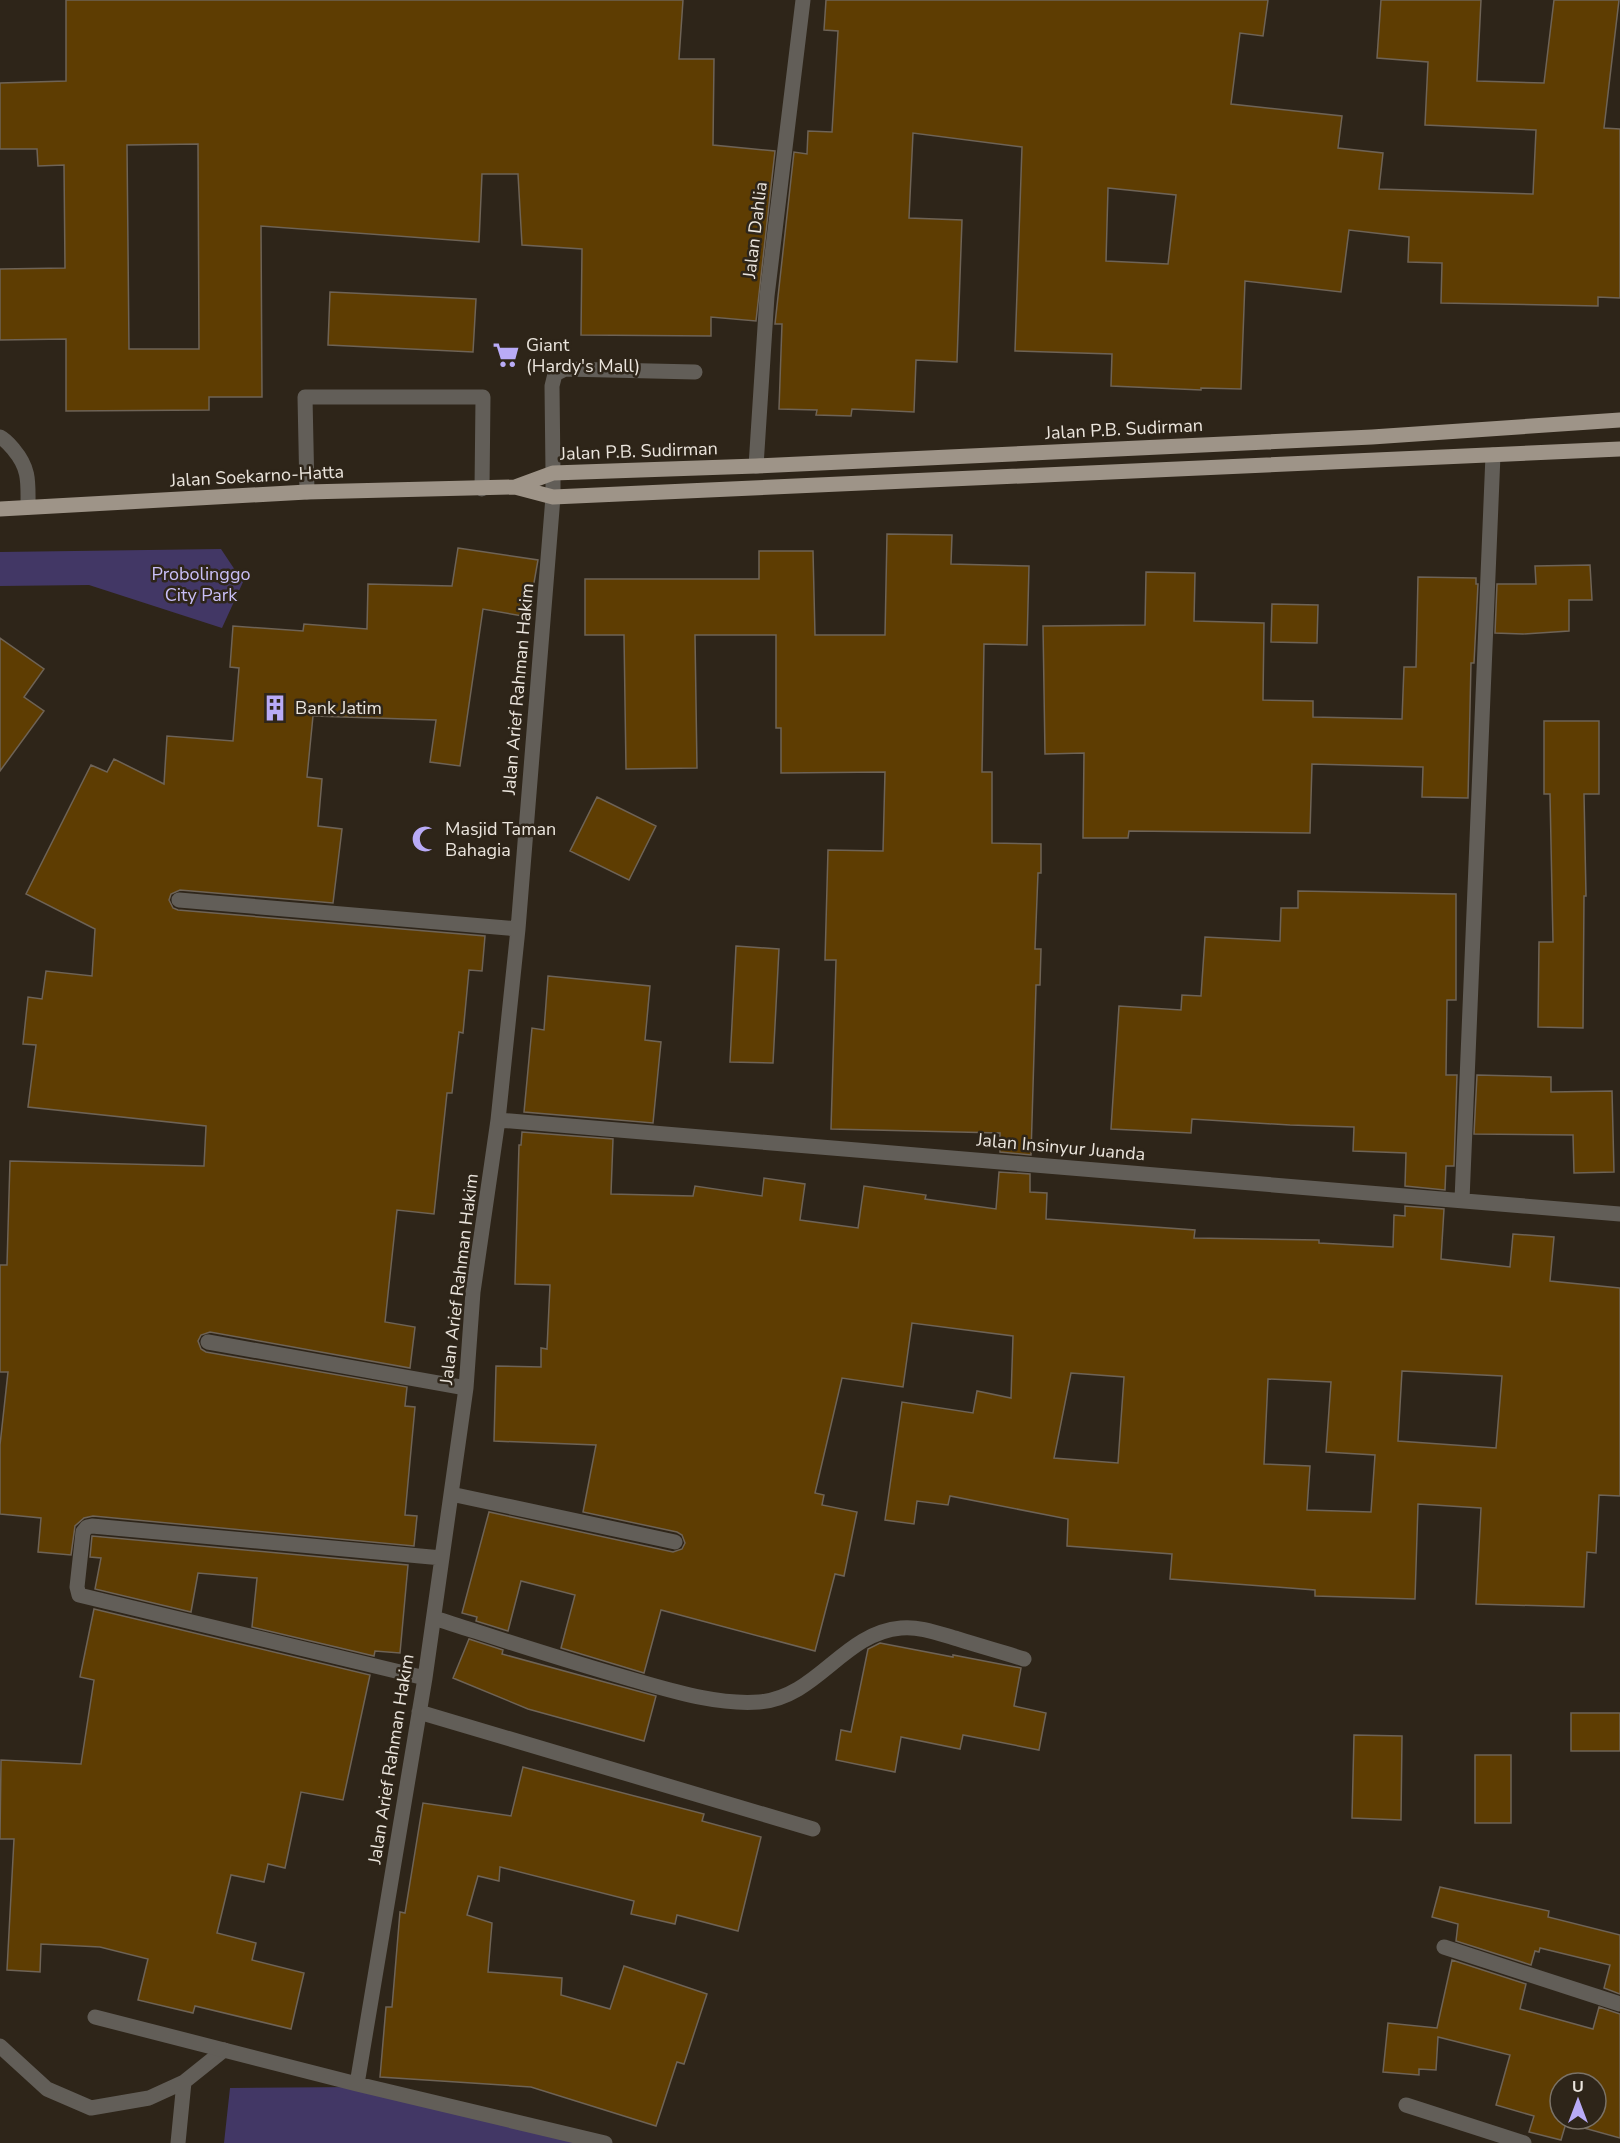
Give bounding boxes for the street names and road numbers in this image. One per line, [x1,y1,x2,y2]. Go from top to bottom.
street label: Jalan Dahlia [737,180,773,281]
street label: Jalan P.B. Sudirman [1044,413,1203,445]
street label: Jalan P.B. Sudirman [559,436,718,466]
street label: Jalan Soekarno-Hatta [169,459,344,493]
street label: Jalan Arief Rahman Hakim [497,582,539,797]
street label: Jalan Insinyur Juanda [975,1128,1146,1166]
street label: Jalan Arief Rahman Hakim [434,1172,484,1387]
street label: Jalan Arief Rahman Hakim [362,1652,419,1867]

